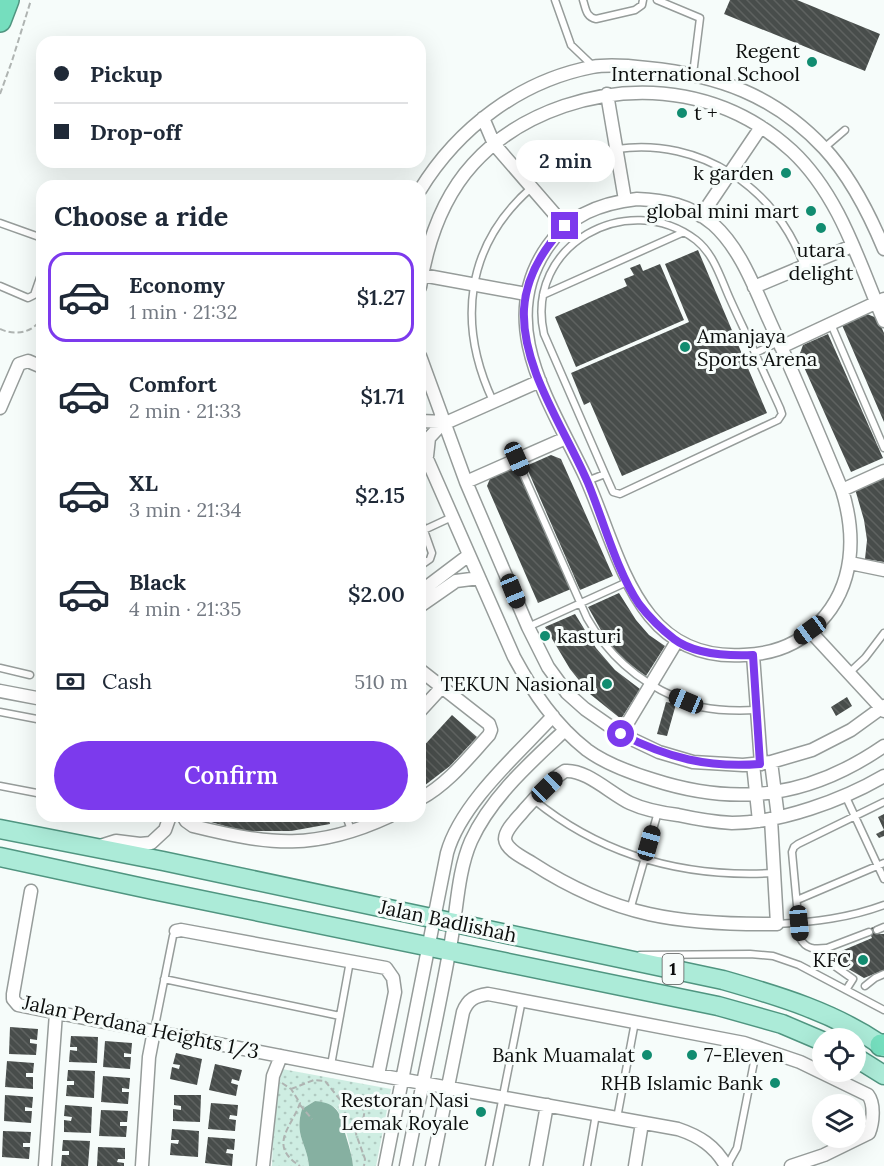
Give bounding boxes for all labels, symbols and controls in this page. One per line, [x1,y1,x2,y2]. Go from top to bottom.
place label: Regent International School [611,38,800,86]
marker: Regent International School [805,55,819,69]
text: Pickup [90,60,163,88]
place label: t + [694,100,718,125]
marker: t + [675,106,689,120]
text: Drop-off [90,118,182,146]
callout: 2 min [516,139,614,181]
text: 2 min [539,148,592,173]
place label: k garden [693,160,774,185]
marker: k garden [779,166,793,180]
place label: global mini mart [646,198,799,223]
text: Choose a ride [54,199,228,233]
marker: global mini mart [804,204,818,218]
route end [551,212,578,239]
marker: utara delight [814,221,828,235]
place label: utara delight [789,237,854,285]
icon: car [57,270,111,324]
text: Economy [129,271,225,299]
text: $1.27 [357,283,405,311]
text: 1 min · 21:32 [129,299,238,324]
place label: Amanjaya Sports Arena [696,323,817,371]
marker: Amanjaya Sports Arena [678,340,692,354]
icon: car [57,369,111,423]
text: Comfort [129,370,217,398]
text: $1.71 [360,382,405,410]
text: 2 min · 21:33 [129,398,241,423]
car [501,439,533,479]
icon: car [57,468,111,522]
text: XL [129,469,158,497]
text: $2.15 [355,481,405,509]
text: 3 min · 21:34 [129,497,242,522]
icon: car [57,567,111,621]
text: Black [129,568,186,596]
car [498,571,528,611]
text: $2.00 [348,580,405,608]
text: 4 min · 21:35 [129,596,241,621]
car [790,612,830,648]
place label: kasturi [557,623,621,648]
marker: kasturi [538,629,552,643]
icon: cash [54,665,87,698]
text: Cash [102,667,152,695]
text: 510 m [354,669,408,694]
place label: TEKUN Nasional [441,671,595,696]
marker: TEKUN Nasional [600,677,614,691]
car [666,686,706,716]
route start [607,720,634,747]
button: Confirm [54,741,408,810]
car [528,768,566,806]
car [635,823,663,863]
street label: Jalan Badlishah [376,894,519,947]
car [788,904,810,942]
place label: KFC [813,947,851,972]
marker: KFC [856,953,870,967]
road number: 1 [662,954,684,984]
street label: Jalan Perdana Heights 1/3 [19,989,262,1065]
map controls [812,1028,866,1148]
button: locate [812,1028,866,1082]
place label: Bank Muamalat [492,1042,635,1067]
place label: 7-Eleven [704,1042,784,1067]
marker: Bank Muamalat [640,1048,654,1062]
marker: 7-Eleven [685,1048,699,1062]
place label: RHB Islamic Bank [601,1070,763,1095]
marker: RHB Islamic Bank [768,1076,782,1090]
place label: Restoran Nasi Lemak Royale [340,1087,469,1135]
button: layers [812,1094,866,1148]
marker: Restoran Nasi Lemak Royale [474,1105,488,1119]

